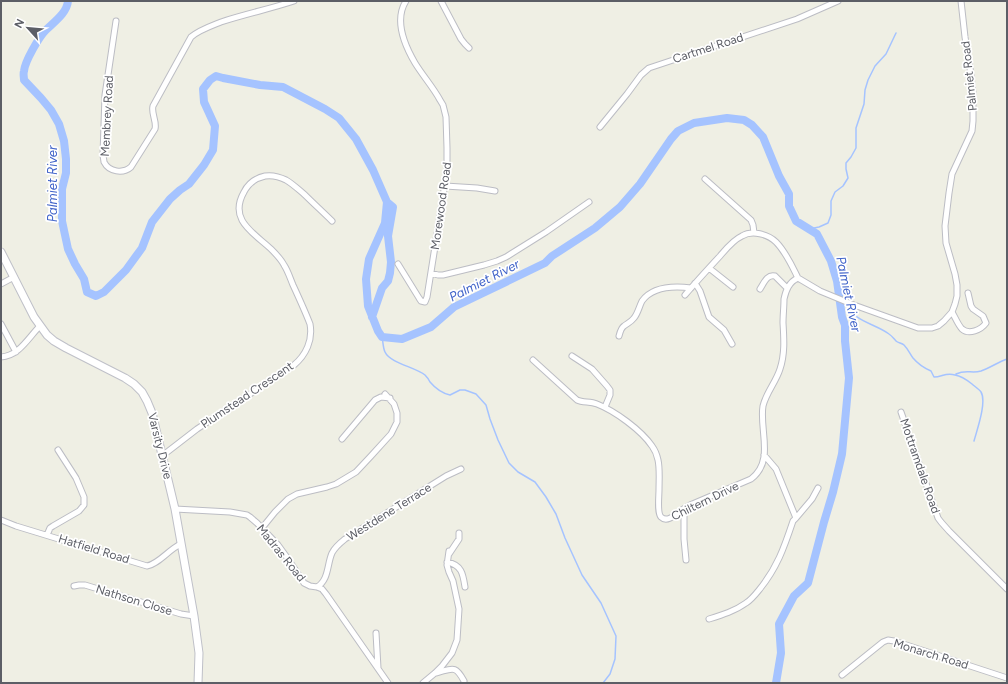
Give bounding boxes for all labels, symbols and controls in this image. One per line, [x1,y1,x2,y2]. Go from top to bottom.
north arrow [8,8,48,48]
text: N [12,17,27,30]
street label: Cartmel Road [671,30,745,66]
street label: Palmiet Road [958,40,980,112]
street label: Membrey Road [98,75,116,157]
water label: Palmiet River [45,145,60,222]
street label: Morewood Road [428,161,454,251]
water label: Palmiet River [833,255,864,334]
water label: Palmiet River [447,256,522,305]
street label: Plumstead Crescent [198,359,296,431]
street label: Varsity Drive [145,411,175,481]
street label: Mottramdale Road [897,417,943,515]
street label: Chiltern Drive [669,478,741,523]
street label: Westdene Terrace [344,480,434,544]
street label: Madras Road [254,522,308,584]
street label: Hatfield Road [57,532,131,566]
street label: Nathson Close [94,582,174,618]
street label: Monarch Road [892,636,970,672]

